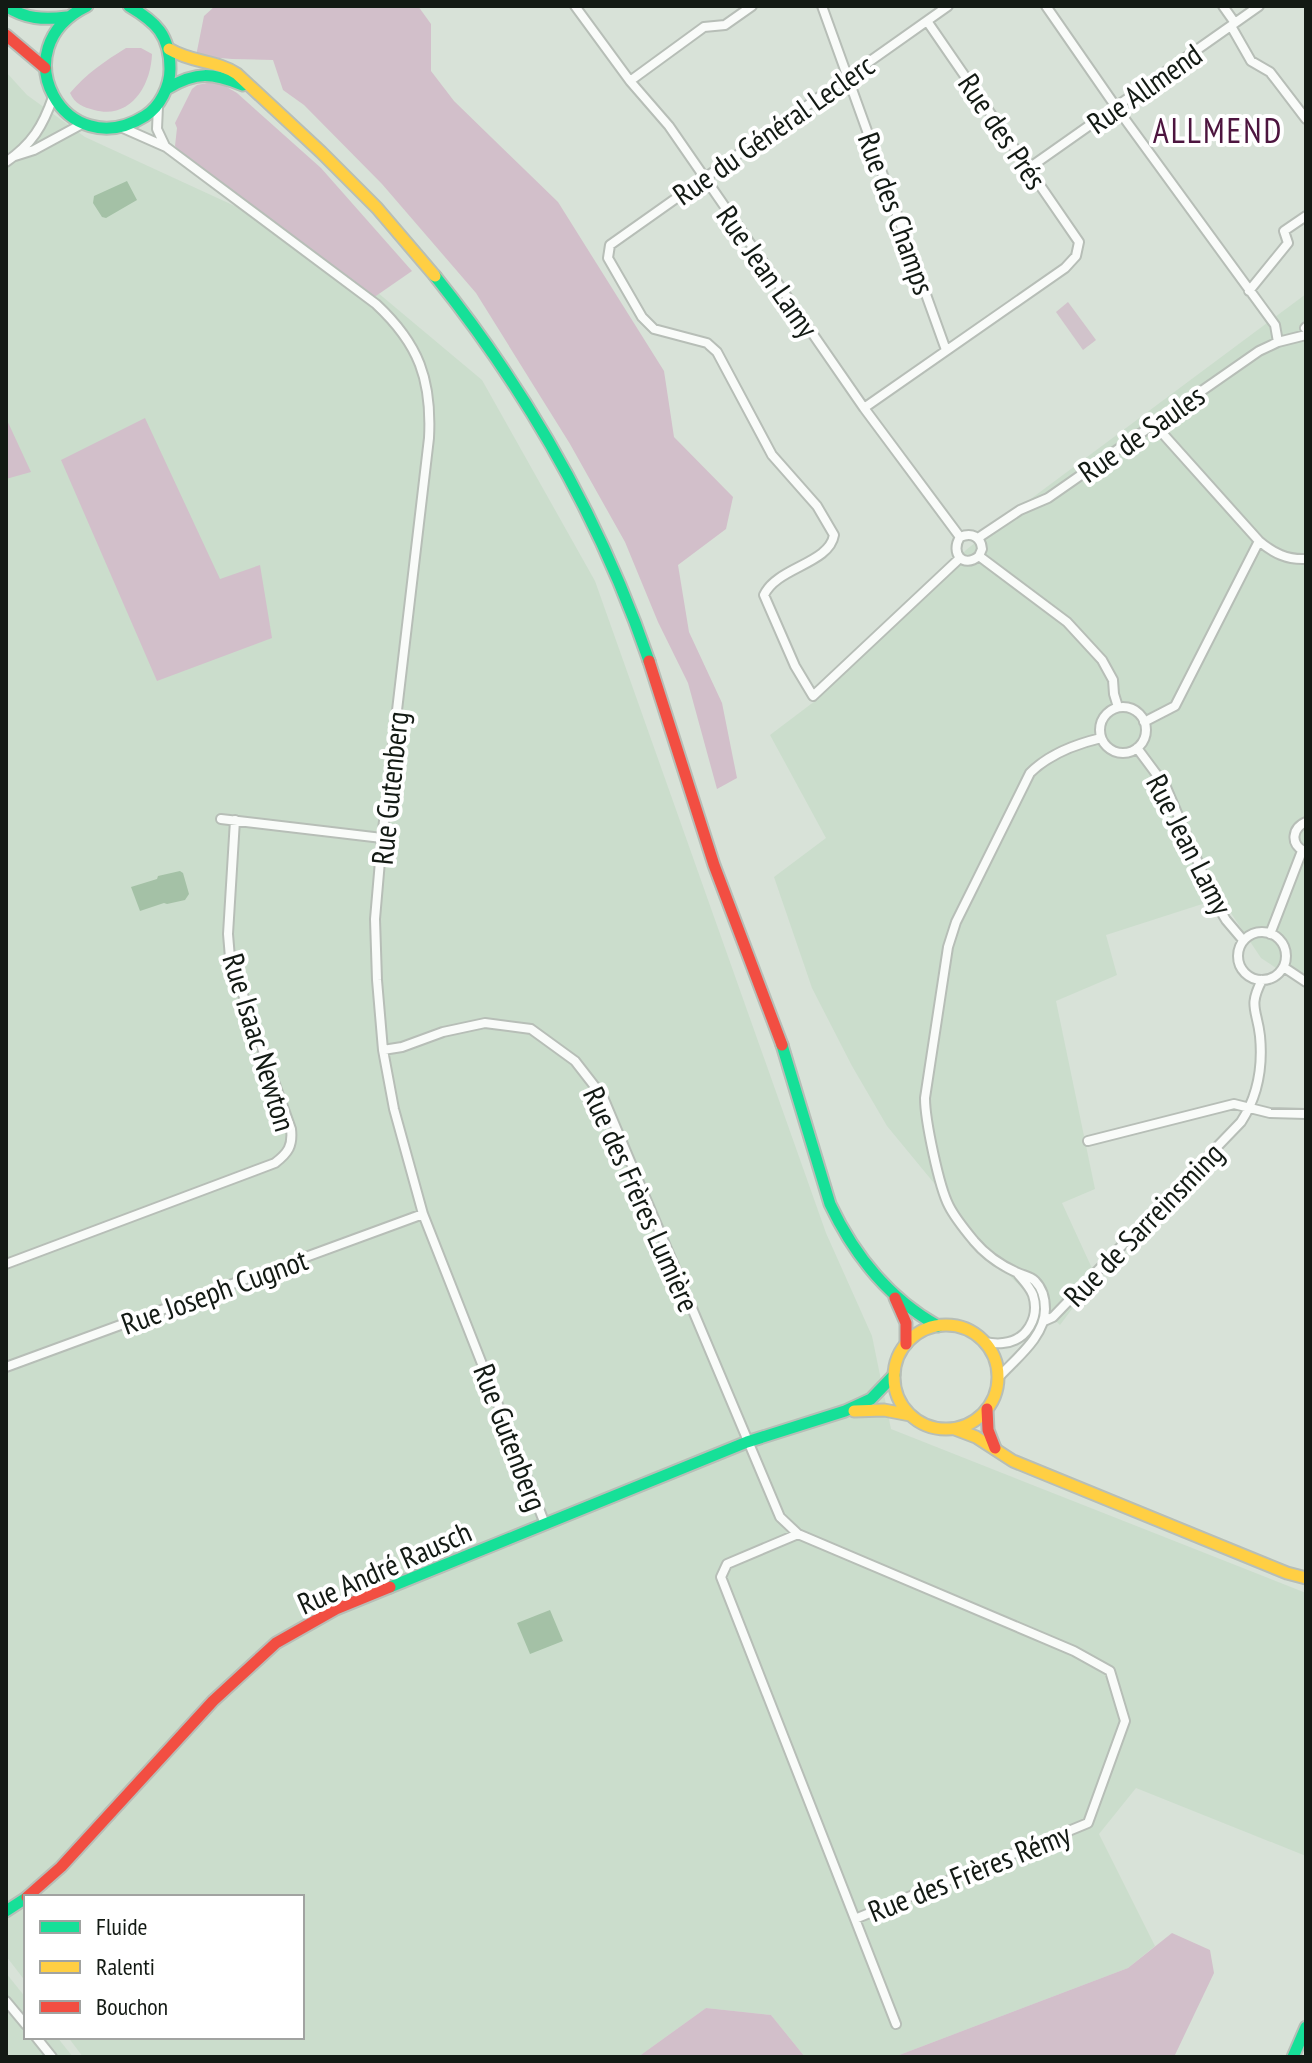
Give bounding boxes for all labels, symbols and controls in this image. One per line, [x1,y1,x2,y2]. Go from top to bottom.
street label: Rue Allmend [1079,34,1209,142]
street label: Rue du Général Leclerc [665,45,882,213]
street label: Rue des Prés [950,66,1056,196]
district label: ALLMEND [1153,108,1283,152]
street label: Rue des Champs [850,127,944,299]
street label: Rue Jean Lamy [708,197,828,345]
street label: Rue de Saules [1070,375,1212,491]
street label: Rue Gutenberg [362,709,416,867]
street label: Rue Jean Lamy [1138,767,1242,921]
street label: Rue Isaac Newton [214,948,306,1136]
street label: Rue des Frères Lumière [575,1080,709,1318]
street label: Rue de Sarreinsming [1055,1134,1231,1314]
street label: Rue Joseph Cugnot [116,1239,313,1343]
street label: Rue Gutenberg [465,1358,557,1516]
street label: Rue André Rausch [291,1511,477,1623]
street label: Rue des Frères Rémy [862,1813,1076,1930]
legend [24,1895,304,2039]
text: Fluide [96,1911,147,1942]
text: Ralenti [96,1951,155,1982]
text: Bouchon [96,1991,168,2022]

